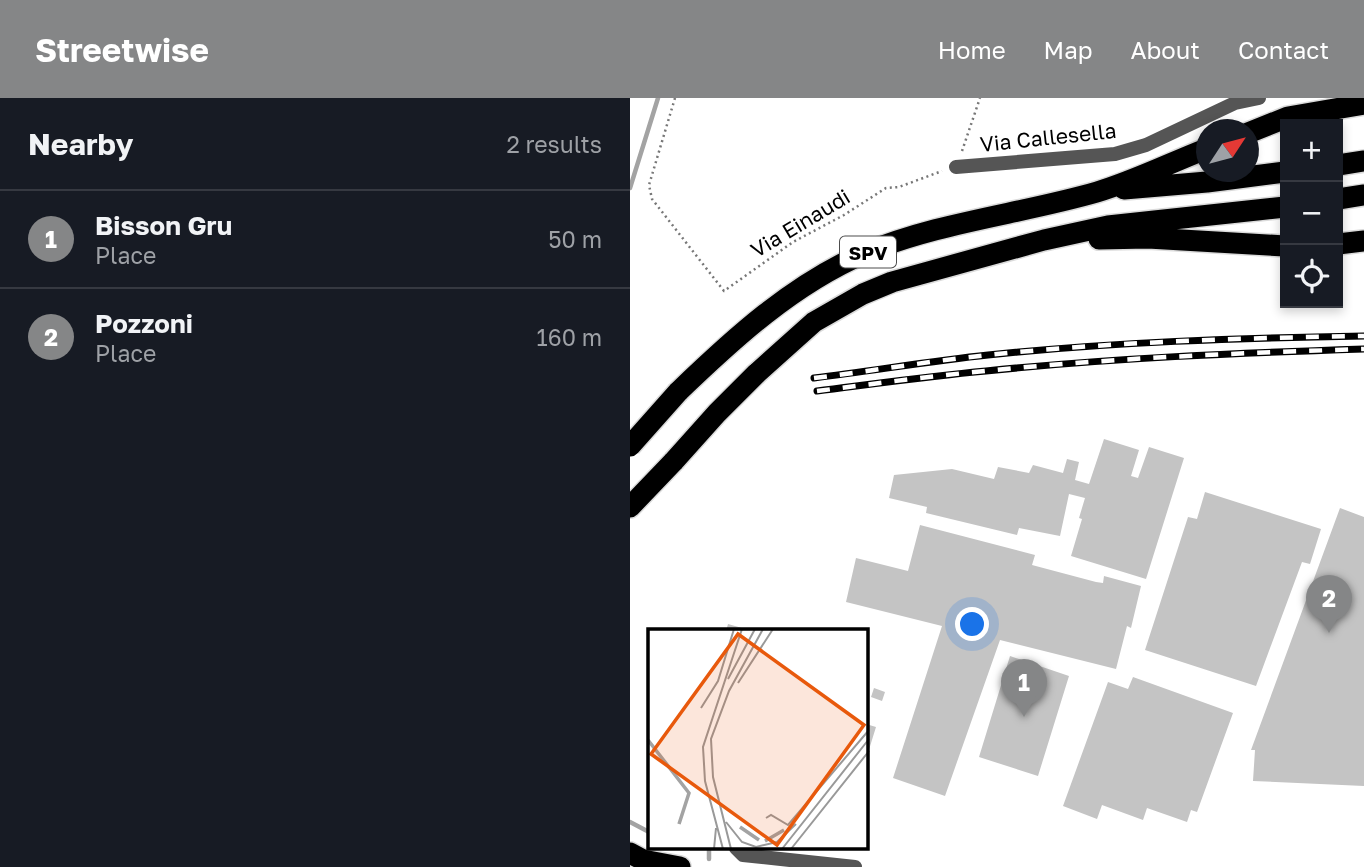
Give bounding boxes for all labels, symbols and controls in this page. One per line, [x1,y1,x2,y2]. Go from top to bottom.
text: Streetwise [35,30,209,69]
text: Home [938,35,1006,64]
text: Map [1044,35,1093,64]
text: About [1131,35,1200,64]
text: Contact [1238,35,1329,64]
street label: Via Callesella [979,117,1117,157]
north arrow [1196,119,1259,182]
map controls [1280,119,1343,308]
button: + [1280,119,1343,182]
text: Nearby [28,126,133,162]
text: 2 results [506,130,602,158]
button: − [1280,182,1343,245]
street label: Via Einaudi [746,183,854,263]
text: Bisson Gru [95,210,232,241]
text: 1 [45,225,57,253]
text: 50 m [548,225,602,253]
road number: SPV [840,236,896,268]
text: Place [95,241,156,269]
button: locate [1280,245,1343,308]
text: Pozzoni [95,308,193,339]
text: 2 [44,323,58,351]
text: 160 m [537,323,602,351]
text: Place [95,339,156,367]
pin: 2 [1306,575,1352,633]
your location [955,607,989,641]
inset map [648,629,868,850]
pin: 1 [1001,659,1047,717]

